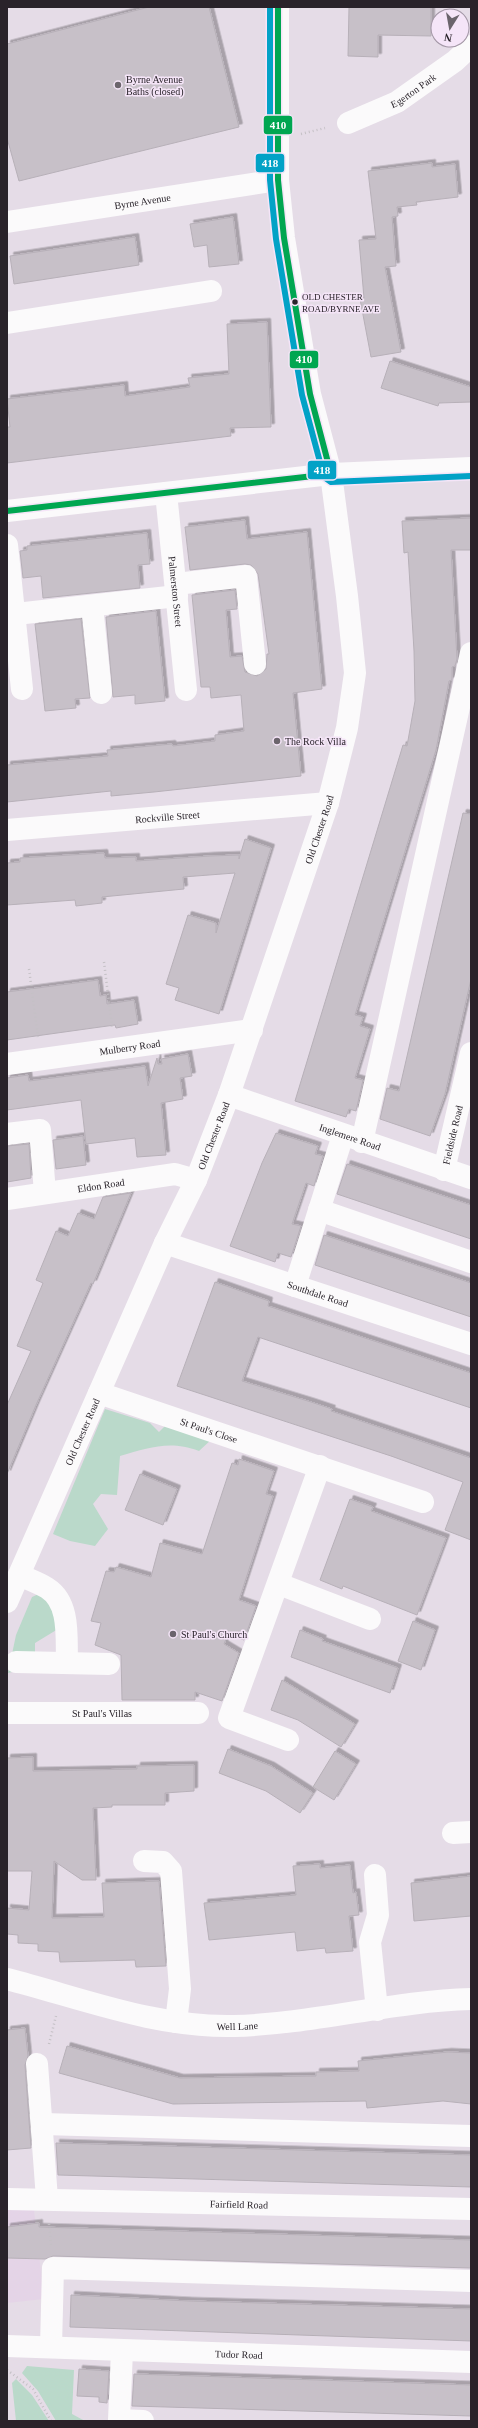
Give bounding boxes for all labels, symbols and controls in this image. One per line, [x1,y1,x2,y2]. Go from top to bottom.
north arrow [430,8,470,48]
text: N [443,31,453,44]
street label: Egerton Park [389,71,438,110]
place label: Byrne Avenue Baths (closed) [126,74,184,98]
marker: Byrne Avenue Baths (closed) [113,80,123,90]
line badge: 410 [263,115,293,135]
text: 410 [270,119,287,131]
line badge: 418 [255,153,285,173]
text: 418 [262,157,279,169]
street label: Byrne Avenue [113,191,172,211]
place label: OLD CHESTER ROAD/BYRNE AVE [302,292,380,314]
marker: OLD CHESTER ROAD/BYRNE AVE [290,297,300,307]
line badge: 410 [289,350,319,369]
text: 410 [296,353,313,365]
line badge: 418 [307,460,337,480]
text: 418 [314,464,331,476]
street label: Palmerston Street [167,556,185,628]
marker: The Rock Villa [272,736,282,746]
place label: The Rock Villa [285,736,346,747]
street label: Old Chester Road [302,794,335,865]
street label: Rockville Street [135,808,200,825]
street label: Mulberry Road [99,1037,161,1057]
street label: Old Chester Road [195,1100,231,1171]
street label: Fieldside Road [440,1104,464,1166]
street label: Inglemere Road [318,1121,382,1152]
street label: Eldon Road [77,1176,125,1194]
street label: Southdale Road [286,1278,350,1309]
street label: Old Chester Road [62,1397,101,1467]
street label: St Paul's Close [179,1415,239,1445]
marker: St Paul's Church [168,1629,178,1639]
place label: St Paul's Church [181,1629,247,1640]
street label: St Paul's Villas [72,1708,132,1719]
street label: Well Lane [217,2019,259,2032]
street label: Fairfield Road [210,2198,268,2210]
street label: Tudor Road [215,2348,263,2360]

